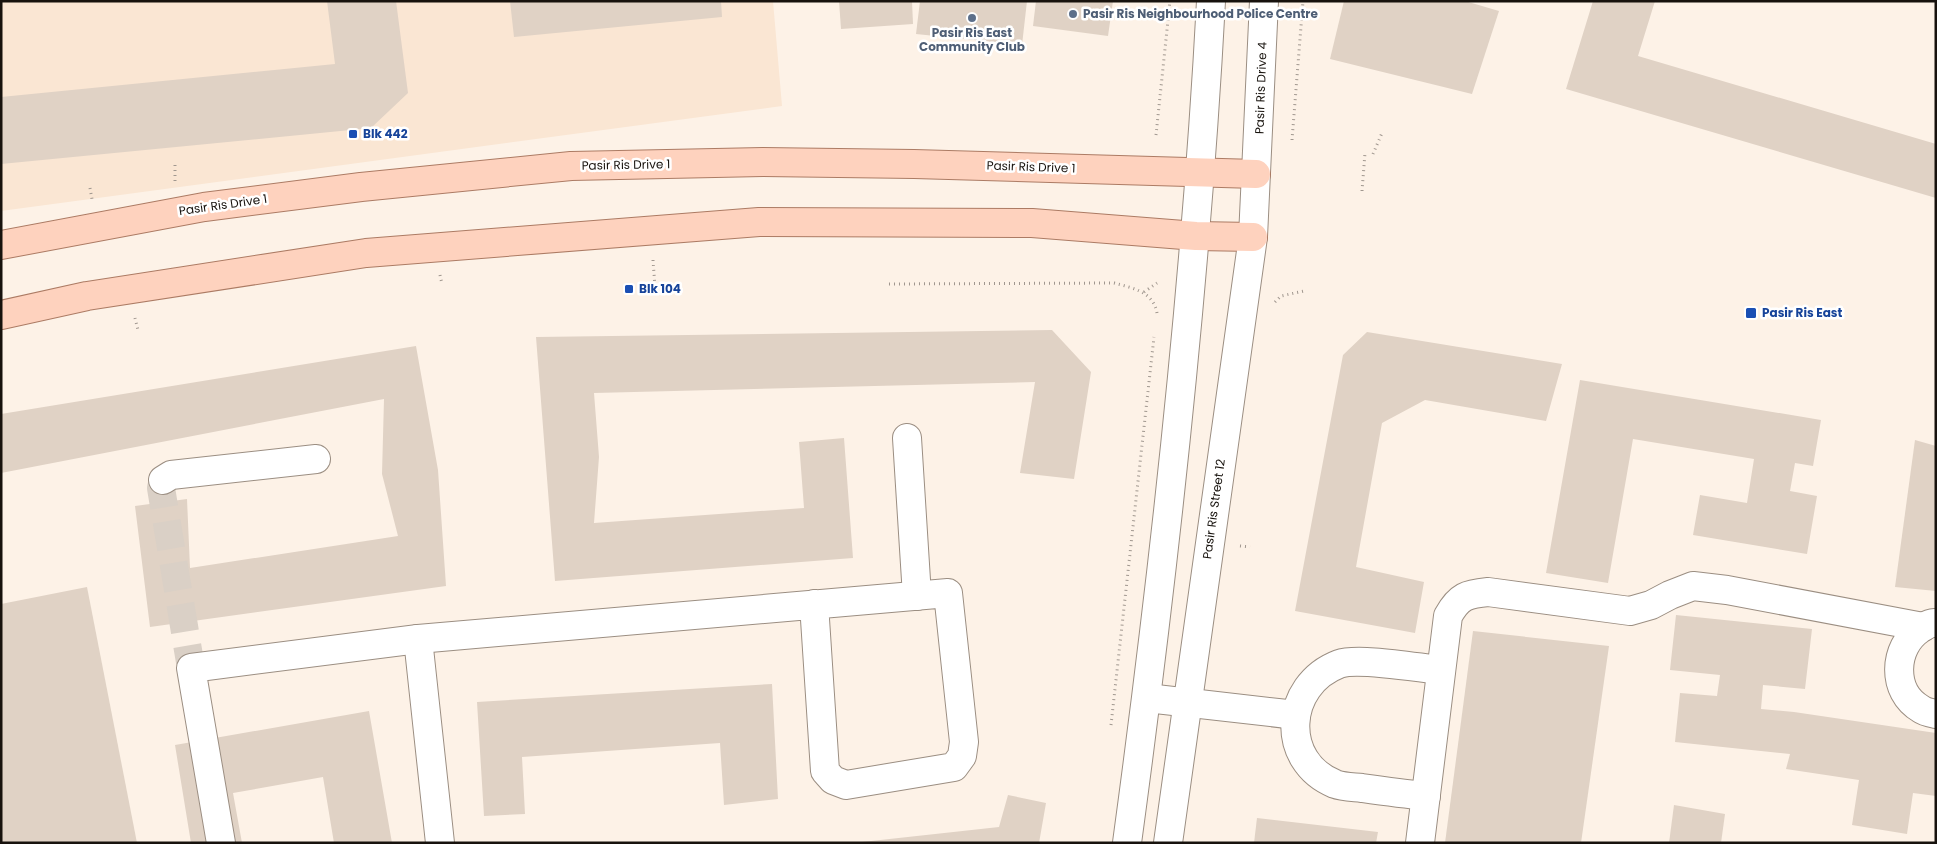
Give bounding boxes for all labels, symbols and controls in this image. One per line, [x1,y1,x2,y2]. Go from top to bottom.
place label: Pasir Ris Neighbourhood Police Centre [1083,5,1318,22]
marker: Pasir Ris Neighbourhood Police Centre [1067,8,1079,20]
marker: Pasir Ris East Community Club [966,12,978,24]
place label: Pasir Ris East Community Club [919,24,1025,55]
street label: Pasir Ris Drive 4 [1250,41,1271,135]
place label: Blk 442 [363,125,408,142]
marker: Blk 442 [347,128,359,140]
street label: Pasir Ris Drive 1 [581,155,671,174]
street label: Pasir Ris Drive 1 [986,156,1076,177]
street label: Pasir Ris Drive 1 [178,190,268,219]
place label: Blk 104 [639,280,681,297]
marker: Blk 104 [623,283,635,295]
place label: Pasir Ris East [1762,304,1842,321]
marker: Pasir Ris East [1744,306,1758,320]
street label: Pasir Ris Street 12 [1198,458,1229,560]

